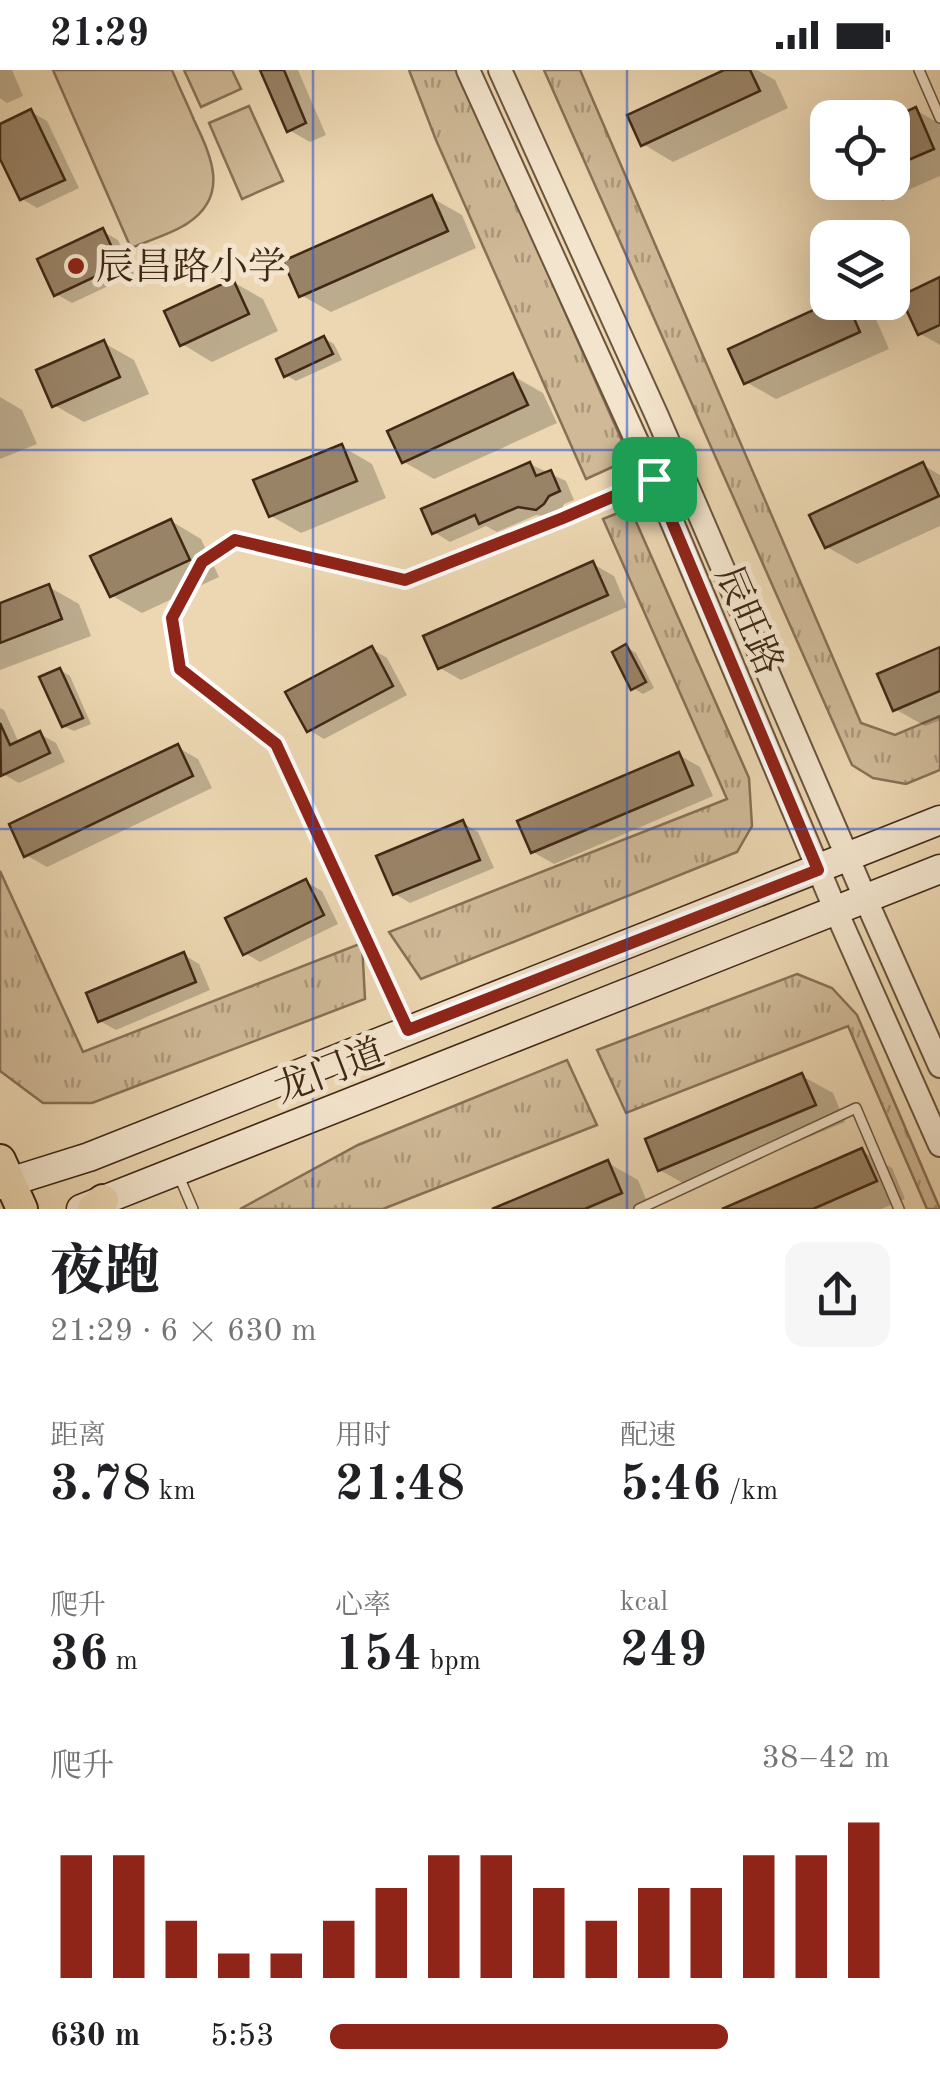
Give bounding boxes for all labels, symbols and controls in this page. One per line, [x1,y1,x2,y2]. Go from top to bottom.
text: 21:29 [50,16,149,54]
map controls [810,100,910,320]
button: locate [810,100,910,200]
button: layers [810,220,910,320]
place label: 辰昌路小学 [96,246,286,288]
marker: 辰昌路小学 [65,255,87,277]
pin [612,437,697,522]
icon: arrive [627,452,682,507]
street label: 辰旺路 [707,560,790,681]
street label: 龙门道 [269,1031,390,1111]
button: share [785,1242,890,1347]
text: 夜跑 [50,1247,160,1302]
text: 21:29 · 6 × 630 m [50,1316,317,1348]
text: 距离 [50,1423,106,1451]
text: 用时 [335,1423,391,1451]
text: 配速 [620,1423,676,1451]
text: 3.78 [50,1461,151,1511]
text: 21:48 [335,1461,465,1511]
text: 5:46 [620,1461,721,1511]
text: km [151,1478,196,1506]
text: /km [721,1478,778,1506]
text: kcal [620,1589,668,1617]
text: 爬升 [50,1593,106,1621]
text: 心率 [335,1593,391,1621]
text: 249 [620,1627,707,1677]
text: 36 [50,1631,108,1681]
text: 154 [335,1631,422,1681]
text: m [108,1648,138,1676]
text: bpm [422,1648,481,1676]
text: 38–42 m [762,1743,890,1775]
text: 爬升 [50,1752,114,1784]
text: 630 m [50,2021,140,2053]
text: 5:53 [210,2021,275,2053]

